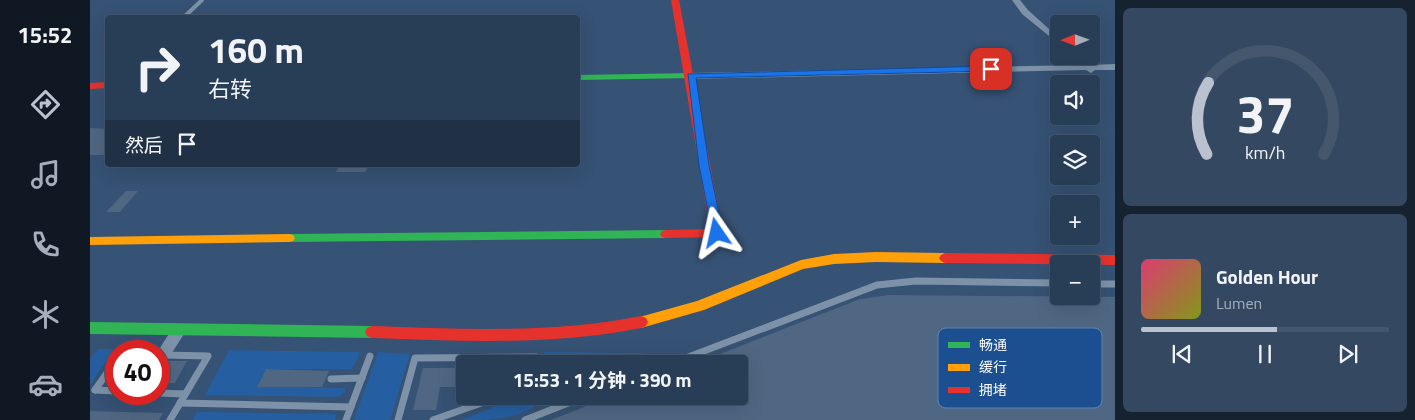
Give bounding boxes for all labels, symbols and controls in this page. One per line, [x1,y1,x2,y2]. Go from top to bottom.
north arrow [1050,15,1100,65]
map controls [1050,15,1100,305]
text: 15:52 [18,18,72,52]
text: 160 m [208,23,304,77]
icon: right [125,35,190,100]
pin [970,48,1012,90]
icon: arrive [977,55,1005,83]
text: 右转 [208,72,252,106]
text: 37 [1236,74,1294,153]
button: sound [1050,75,1100,125]
icon: directions [28,87,63,122]
text: 然后 [125,130,163,159]
icon: arrive [173,130,201,158]
button: layers [1050,135,1100,185]
text: km/h [1245,139,1285,166]
icon: music [28,157,63,192]
button: + [1050,195,1100,245]
position arrow [690,206,742,258]
icon: phone [28,227,63,262]
button: − [1050,255,1100,305]
text: Golden Hour [1216,262,1318,291]
text: Lumen [1216,291,1262,315]
icon: climate [28,297,63,332]
legend [938,328,1102,408]
text: 畅通 [979,334,1007,355]
speed limit sign: 40 [105,340,170,405]
icon: previous [1168,340,1196,368]
icon: pause [1251,340,1279,368]
icon: next [1334,340,1362,368]
text: 缓行 [979,356,1007,377]
text: 15:53 · 1 分钟 · 390 m [513,365,691,394]
icon: car [28,367,63,402]
text: 拥堵 [979,379,1007,400]

